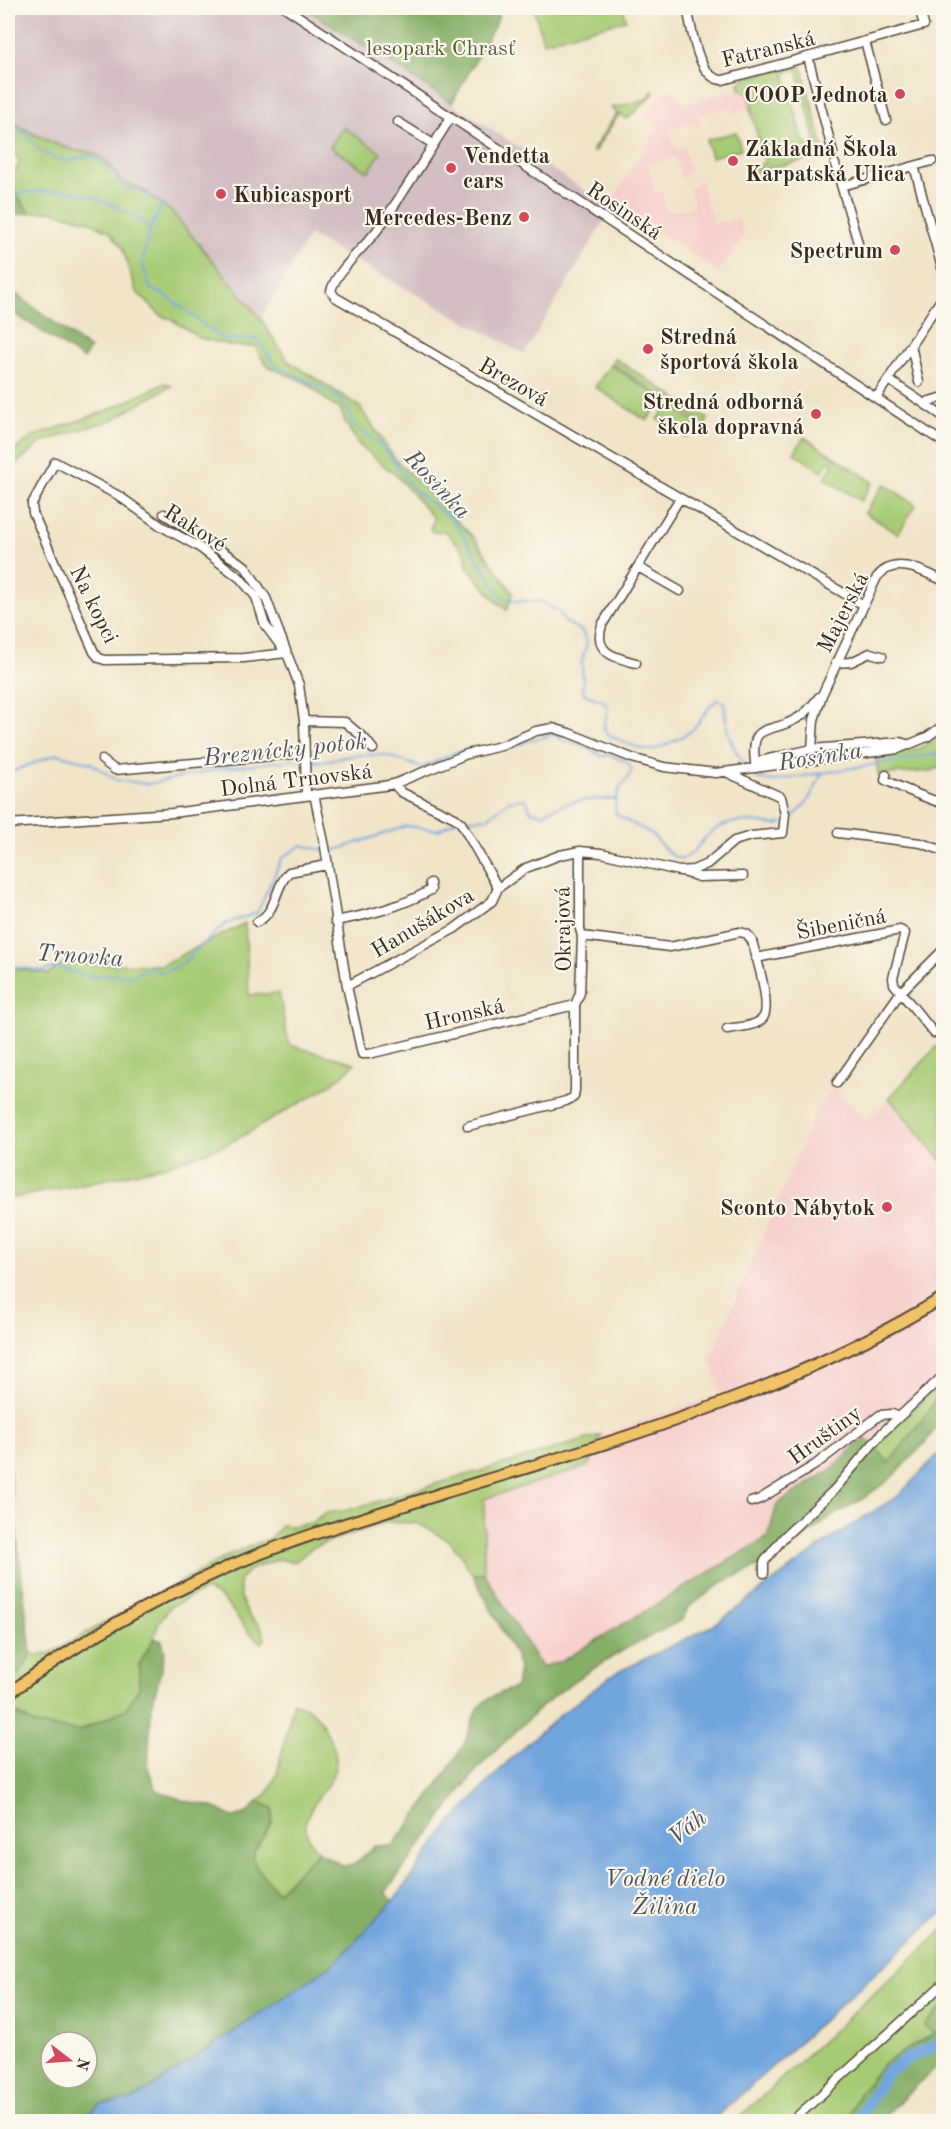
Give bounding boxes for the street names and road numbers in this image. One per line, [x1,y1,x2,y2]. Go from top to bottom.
street label: Fatranská [719,28,818,72]
street label: Rosinská [582,179,666,245]
street label: Brezová [475,354,551,411]
street label: Rakové [160,501,230,556]
street label: Na kopci [65,563,121,647]
street label: Majerská [814,569,873,657]
street label: Dolná Trnovská [219,761,374,801]
street label: Hanušákova [368,884,478,963]
street label: Okrajová [552,886,576,972]
street label: Šibeničná [794,903,888,944]
street label: Hronská [423,995,507,1035]
street label: Hruštiny [784,1402,866,1469]

